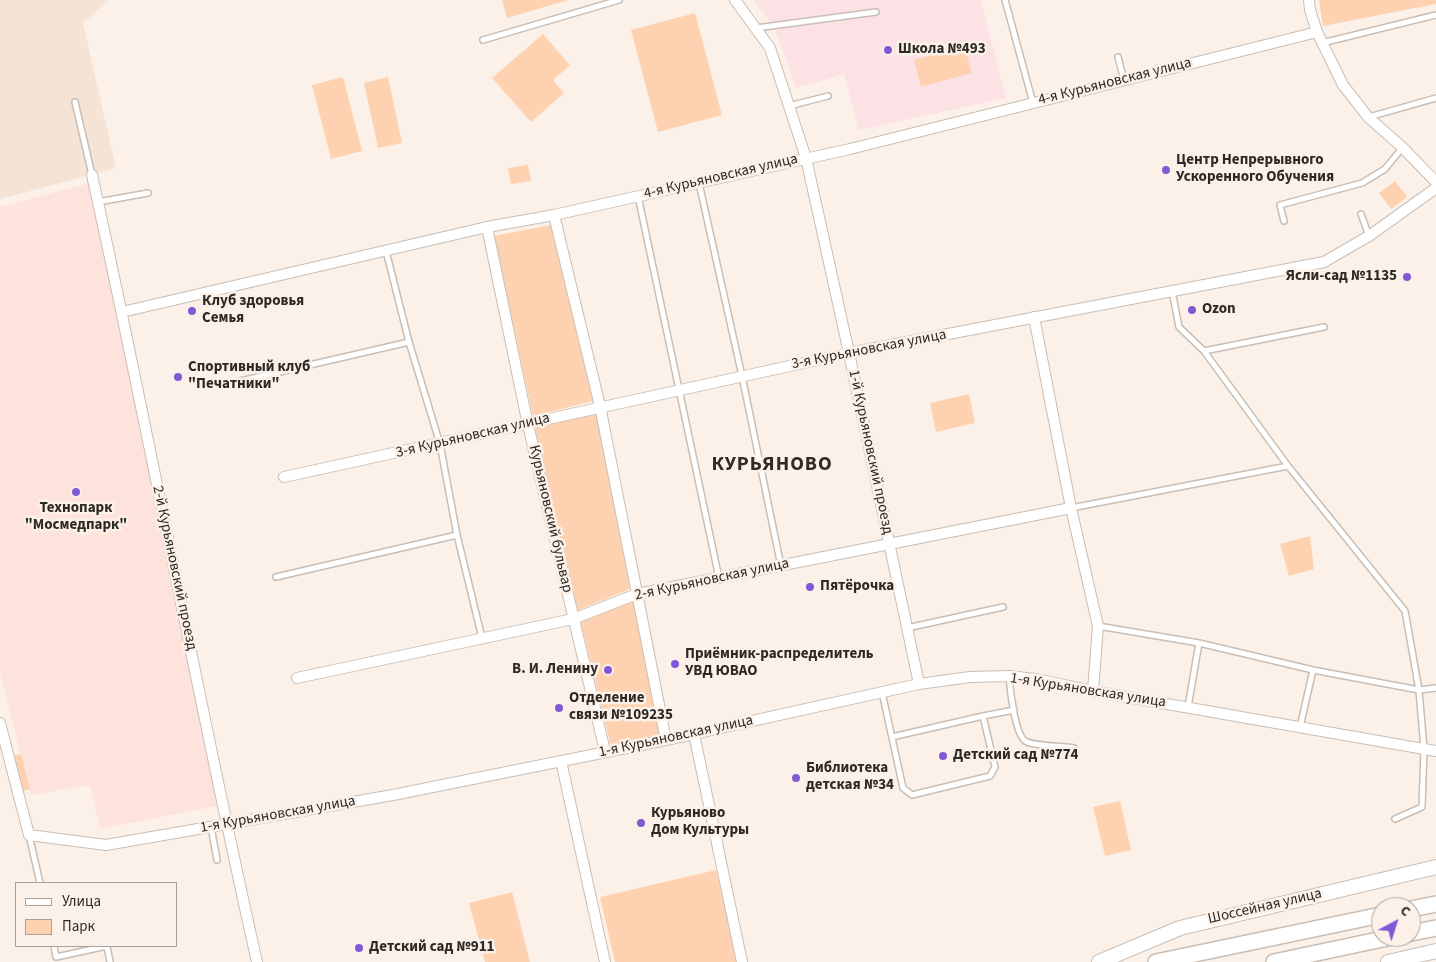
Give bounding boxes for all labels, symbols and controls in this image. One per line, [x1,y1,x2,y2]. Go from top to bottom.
place label: Школа №493 [898,41,986,59]
marker: Школа №493 [882,44,894,56]
street label: 4-я Курьяновская улица [1037,54,1193,110]
street label: 4-я Курьяновская улица [642,151,800,203]
place label: Центр Непрерывного Ускоренного Обучения [1176,152,1334,187]
marker: Центр Непрерывного Ускоренного Обучения [1160,164,1172,176]
place label: Ясли-сад №1135 [1286,268,1397,286]
marker: Ясли-сад №1135 [1401,271,1413,283]
place label: Клуб здоровья Семья [202,293,304,328]
place label: Ozon [1202,301,1236,319]
marker: Ozon [1186,304,1198,316]
marker: Клуб здоровья Семья [186,305,198,317]
street label: 3-я Курьяновская улица [790,326,948,374]
place label: Спортивный клуб "Печатники" [188,359,311,394]
street label: 1-й Курьяновский проезд [844,368,896,536]
marker: Спортивный клуб "Печатники" [172,371,184,383]
street label: 3-я Курьяновская улица [394,410,552,462]
street label: Курьяновский бульвар [524,443,576,595]
district label: КУРЬЯНОВО [710,454,834,478]
street label: 2-й Курьяновский проезд [148,484,200,652]
marker: Технопарк "Мосмедпарк" [70,486,82,498]
place label: Технопарк "Мосмедпарк" [25,500,127,535]
street label: 2-я Курьяновская улица [633,555,791,605]
place label: Пятёрочка [820,578,894,596]
marker: Пятёрочка [804,581,816,593]
place label: Приёмник-распределитель УВД ЮВАО [685,646,874,681]
marker: Приёмник-распределитель УВД ЮВАО [669,658,681,670]
place label: В. И. Ленину [512,661,598,679]
marker: В. И. Ленину [602,664,614,676]
street label: 1-я Курьяновская улица [1009,670,1167,712]
place label: Отделение связи №109235 [569,690,673,725]
marker: Отделение связи №109235 [553,702,565,714]
street label: 1-я Курьяновская улица [597,712,755,762]
place label: Детский сад №774 [953,747,1079,765]
marker: Детский сад №774 [937,750,949,762]
place label: Библиотека детская №34 [806,760,894,795]
marker: Библиотека детская №34 [790,772,802,784]
street label: 1-я Курьяновская улица [199,792,357,838]
place label: Курьяново Дом Культуры [651,805,749,840]
marker: Курьяново Дом Культуры [635,817,647,829]
legend [15,882,178,947]
street label: Шоссейная улица [1206,885,1324,929]
text: Улица [62,891,101,912]
north arrow [1371,897,1421,947]
text: С [1395,901,1415,922]
text: Парк [62,916,95,937]
place label: Детский сад №911 [369,939,495,957]
marker: Детский сад №911 [353,942,365,954]

